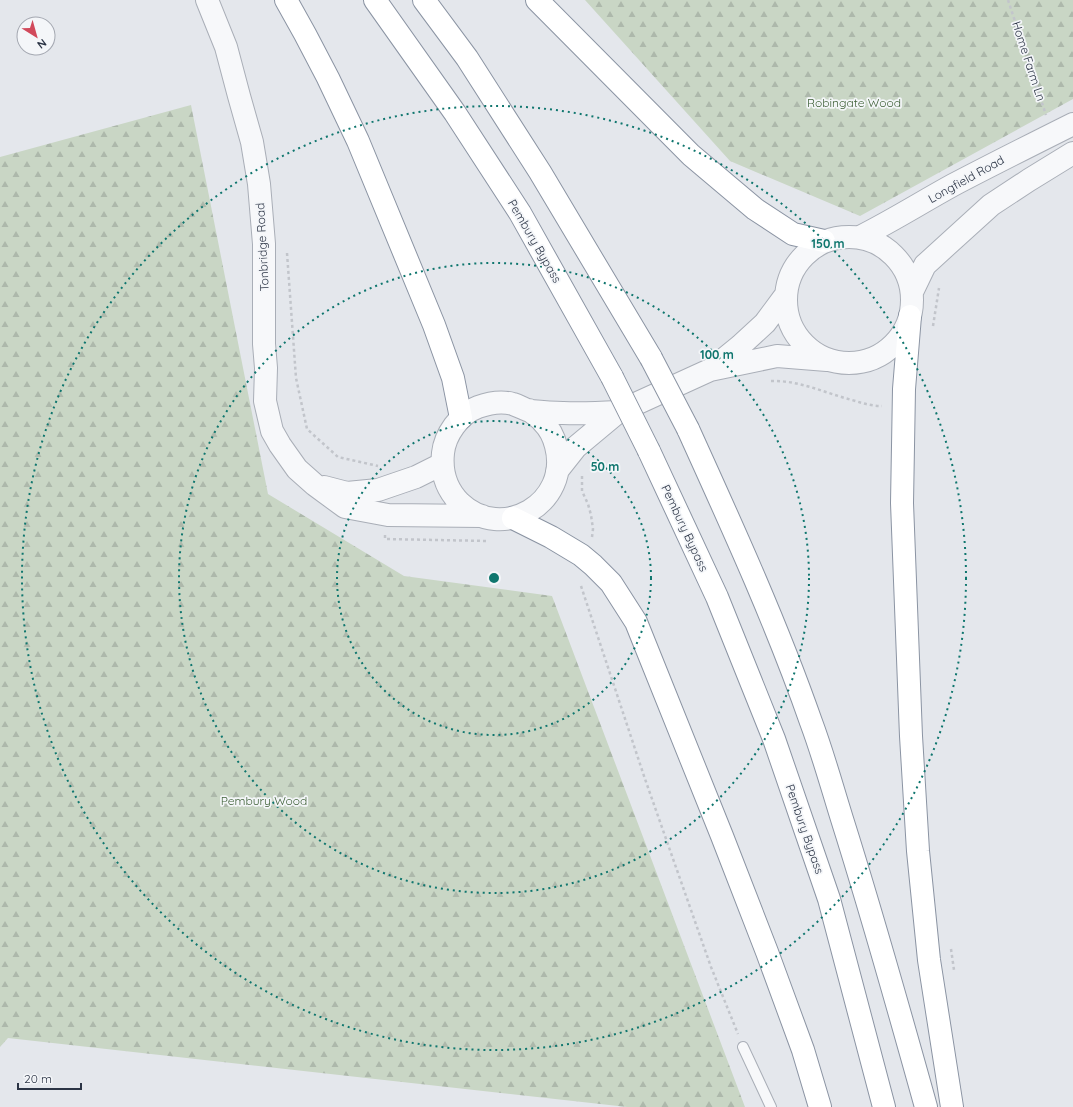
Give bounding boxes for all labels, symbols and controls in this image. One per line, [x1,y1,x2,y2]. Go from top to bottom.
north arrow [16,16,56,56]
street label: Home Farm Ln [1009,19,1049,103]
text: N [35,36,49,52]
park label: Robingate Wood [807,95,901,110]
street label: Longfield Road [925,152,1007,206]
street label: Pembury Bypass [505,197,565,286]
street label: Tonbridge Road [252,202,272,292]
text: 150 m [811,236,845,251]
text: 100 m [700,347,734,362]
text: 50 m [591,459,619,474]
street label: Pembury Bypass [658,482,712,574]
centre of rings [487,571,501,585]
street label: Pembury Bypass [783,782,828,876]
park label: Pembury Wood [221,793,307,808]
scale bar [18,1065,81,1091]
text: 20 m [24,1071,52,1086]

